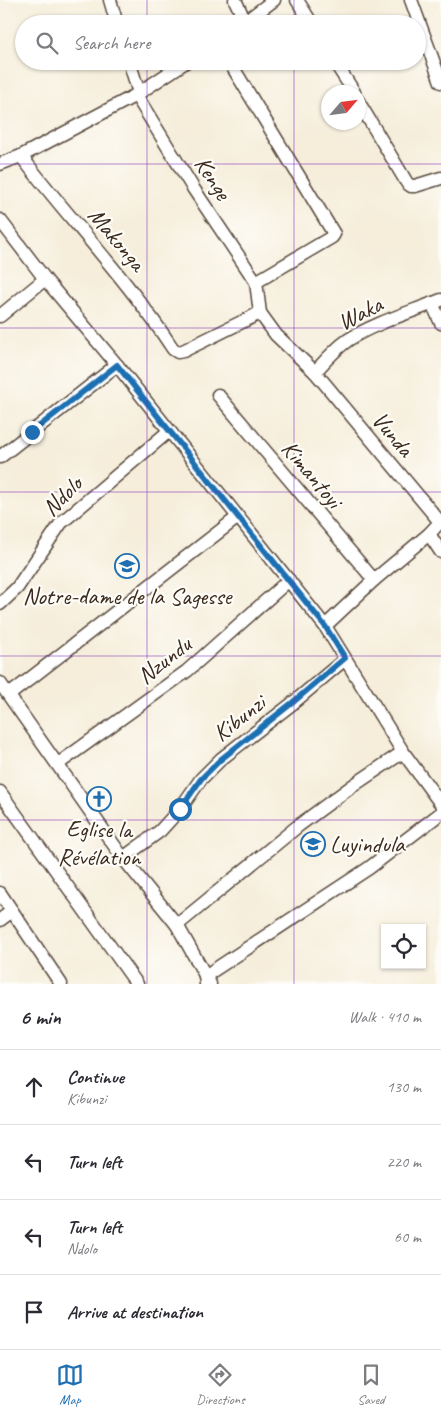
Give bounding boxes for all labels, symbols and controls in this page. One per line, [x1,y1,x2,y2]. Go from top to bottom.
search box [15,15,426,70]
icon: search [33,29,61,57]
text: Search here [73,31,150,55]
north arrow [321,85,366,130]
street label: Kenge [188,151,239,207]
street label: Makonga [82,201,154,279]
street label: Waka [333,289,389,337]
street label: Vunda [366,405,421,464]
route end [21,421,44,444]
street label: Kimantoyi [275,434,351,516]
street label: Ndolo [36,468,90,522]
school or university icon: Notre-dame de la Sagesse [114,553,140,579]
place label: Notre-dame de la Sagesse [23,581,233,611]
street label: Nzundu [131,628,199,691]
street label: Kibunzi [207,686,274,748]
church icon: Eglise la Révélation [86,786,112,812]
route start [169,798,192,821]
place label: Eglise la Révélation [58,814,142,872]
place label: Luyindula [330,829,406,859]
school or university icon: Luyindula [300,831,326,857]
map controls [381,924,426,969]
button: locate [381,924,426,969]
text: 6 min [20,1004,61,1030]
text: Walk · 410 m [349,1007,421,1027]
text: Continue [67,1065,124,1089]
icon: ahead [20,1073,48,1101]
text: 130 m [387,1077,421,1097]
text: Kibunzi [67,1089,106,1109]
icon: left [20,1148,48,1176]
text: Turn left [67,1150,122,1174]
text: 220 m [387,1152,421,1172]
text: Turn left [67,1215,122,1239]
icon: left [20,1223,48,1251]
text: 60 m [394,1227,421,1247]
text: Ndolo [67,1239,97,1259]
icon: arrive [20,1298,48,1326]
text: Arrive at destination [67,1300,203,1324]
tab: Map [56,1361,84,1408]
tab: Directions [196,1361,245,1408]
tab: Saved [357,1361,385,1408]

